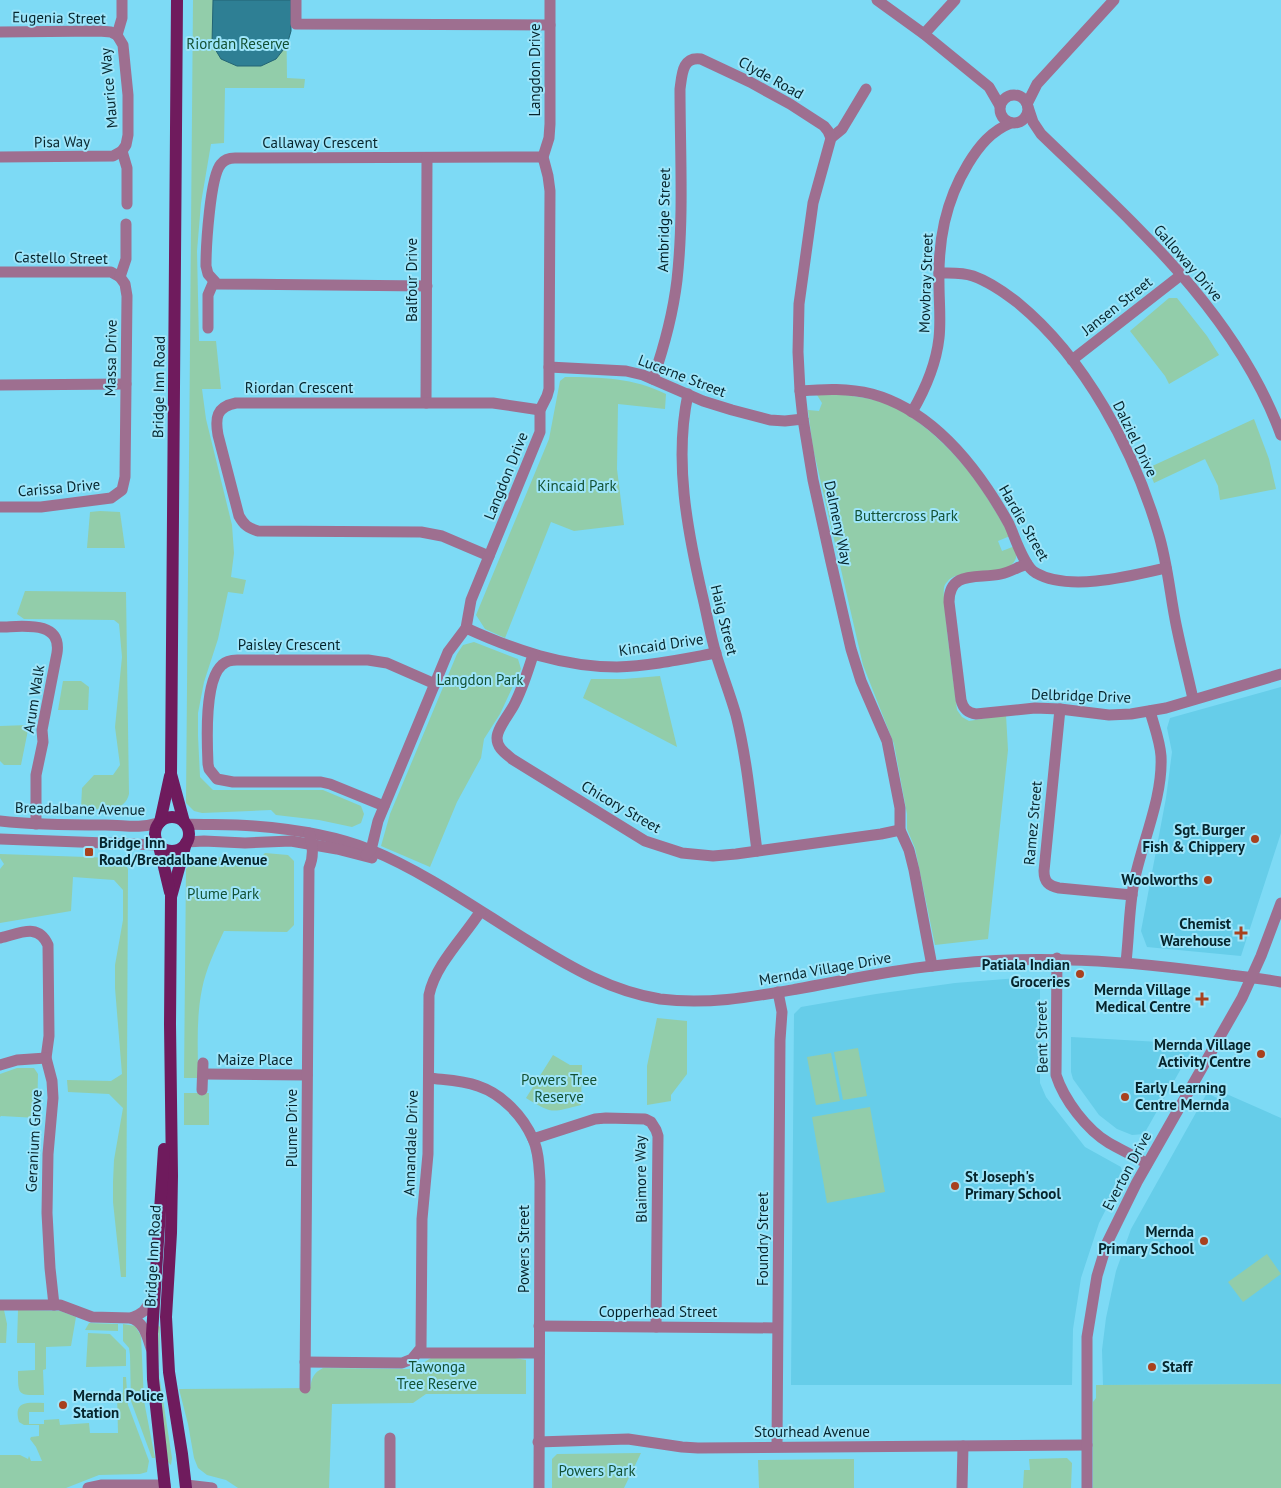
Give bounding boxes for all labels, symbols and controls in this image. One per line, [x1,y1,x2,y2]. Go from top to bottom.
street label: Eugenia Street [12,7,106,28]
street label: Langdon Drive [525,23,544,117]
park label: Riordan Reserve [186,34,290,53]
street label: Maurice Way [96,47,121,129]
street label: Clyde Road [735,52,807,103]
street label: Pisa Way [34,132,90,151]
street label: Callaway Crescent [262,133,378,152]
street label: Ambridge Street [653,168,674,272]
street label: Galloway Drive [1150,220,1227,305]
street label: Mowbray Street [914,233,937,333]
street label: Balfour Drive [402,238,421,322]
street label: Castello Street [14,247,108,268]
street label: Jansen Street [1077,272,1156,340]
street label: Massa Drive [100,319,121,397]
street label: Bridge Inn Road [148,336,169,438]
street label: Lucerne Street [635,350,729,401]
street label: Riordan Crescent [245,378,353,397]
street label: Dalziel Drive [1109,398,1162,480]
street label: Langdon Drive [479,429,532,523]
street label: Carissa Drive [17,474,101,501]
park label: Kincaid Park [537,476,617,495]
street label: Dalmeny Way [820,479,857,567]
street label: Hardie Street [995,481,1054,564]
park label: Buttercross Park [854,506,959,525]
street label: Haig Street [707,583,742,657]
street label: Kincaid Drive [617,629,704,660]
street label: Paisley Crescent [238,635,340,654]
street label: Arum Walk [19,663,48,734]
park label: Langdon Park [436,670,524,689]
street label: Delbridge Drive [1031,684,1132,707]
street label: Chicory Street [578,776,665,837]
street label: Ramez Street [1019,780,1046,866]
street label: Breadalbane Avenue [15,798,145,819]
place label: Sgt. Burger Fish & Chippery [1142,820,1246,856]
place label: Bridge Inn Road/Breadalbane Avenue [99,833,268,869]
marker: Sgt. Burger Fish & Chippery [1249,833,1261,845]
marker: Bridge Inn Road/Breadalbane Avenue [83,846,95,858]
place label: Woolworths [1121,870,1198,889]
marker: Woolworths [1202,874,1214,886]
park label: Plume Park [187,884,260,903]
place label: Chemist Warehouse [1160,914,1232,950]
marker: Chemist Warehouse [1235,927,1247,939]
street label: Mernda Village Drive [757,948,892,989]
place label: Patiala Indian Groceries [982,955,1070,991]
marker: Patiala Indian Groceries [1074,968,1086,980]
place label: Mernda Village Medical Centre [1094,980,1191,1016]
marker: Mernda Village Medical Centre [1195,992,1209,1006]
street label: Bent Street [1031,1001,1052,1073]
place label: Mernda Village Activity Centre [1154,1035,1251,1071]
marker: Mernda Village Activity Centre [1255,1048,1267,1060]
street label: Maize Place [217,1050,293,1069]
park label: Powers Tree Reserve [521,1070,597,1106]
place label: Early Learning Centre Mernda [1135,1078,1229,1114]
street label: Geranium Grove [21,1089,46,1193]
street label: Plume Drive [282,1089,301,1167]
street label: Annandale Drive [399,1090,422,1196]
marker: Early Learning Centre Mernda [1119,1091,1131,1103]
street label: Everton Drive [1098,1128,1155,1214]
street label: Blaimore Way [630,1135,651,1223]
place label: St Joseph's Primary School [965,1167,1061,1203]
marker: St Joseph's Primary School [949,1180,961,1192]
street label: Foundry Street [753,1192,772,1286]
street label: Bridge Inn Road [140,1204,165,1307]
street label: Powers Street [514,1205,533,1293]
place label: Mernda Primary School [1098,1222,1195,1258]
marker: Mernda Primary School [1198,1235,1210,1247]
street label: Copperhead Street [599,1302,717,1321]
park label: Tawonga Tree Reserve [397,1357,477,1393]
place label: Staff [1162,1357,1193,1376]
marker: Staff [1146,1361,1158,1373]
place label: Mernda Police Station [73,1386,164,1422]
marker: Mernda Police Station [57,1399,69,1411]
street label: Stourhead Avenue [754,1422,870,1441]
park label: Powers Park [558,1461,636,1480]

